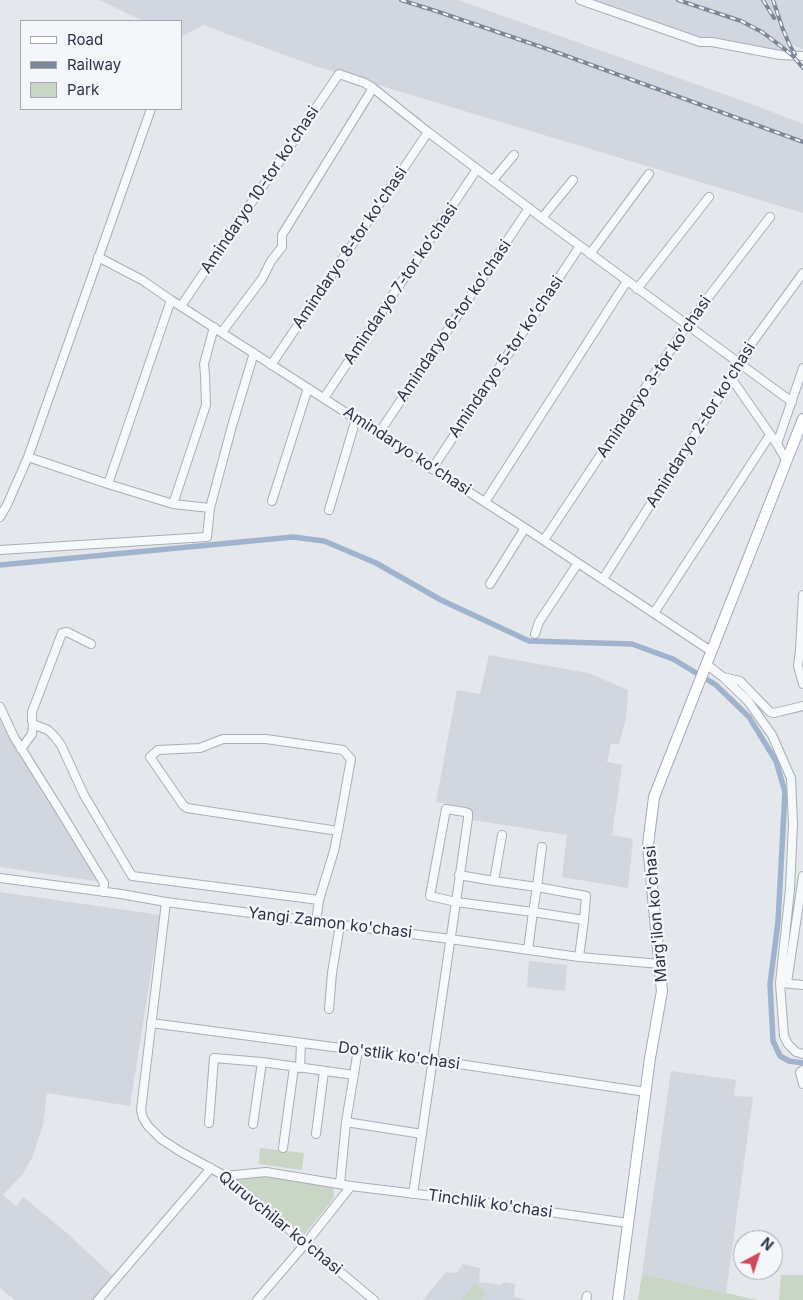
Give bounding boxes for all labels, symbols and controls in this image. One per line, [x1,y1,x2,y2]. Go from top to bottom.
legend [20,20,182,110]
text: Road [67,30,103,49]
text: Railway [67,55,121,74]
text: Park [67,80,99,99]
street label: Amindaryo 10-tor koʻchasi [197,103,323,277]
street label: Amindaryo 8-tor koʻchasi [289,164,411,332]
street label: Amindaryo 7-tor koʻchasi [340,200,462,368]
street label: Amindaryo 6-tor koʻchasi [393,237,515,405]
street label: Amindaryo 5-tor koʻchasi [445,273,567,441]
street label: Amindaryo 3-tor koʻchasi [593,293,715,461]
street label: Amindaryo 2-tor koʻchasi [642,339,760,511]
street label: Amindaryo koʻchasi [340,403,474,499]
street label: Marg'ilon ko'chasi [640,845,672,983]
street label: Yangi Zamon ko'chasi [247,903,413,943]
street label: Do'stlik ko'chasi [337,1038,461,1074]
street label: Quruvchilar ko'chasi [214,1167,346,1279]
street label: Tinchlik ko'chasi [427,1186,553,1222]
north arrow [733,1230,783,1280]
text: N [758,1234,777,1254]

